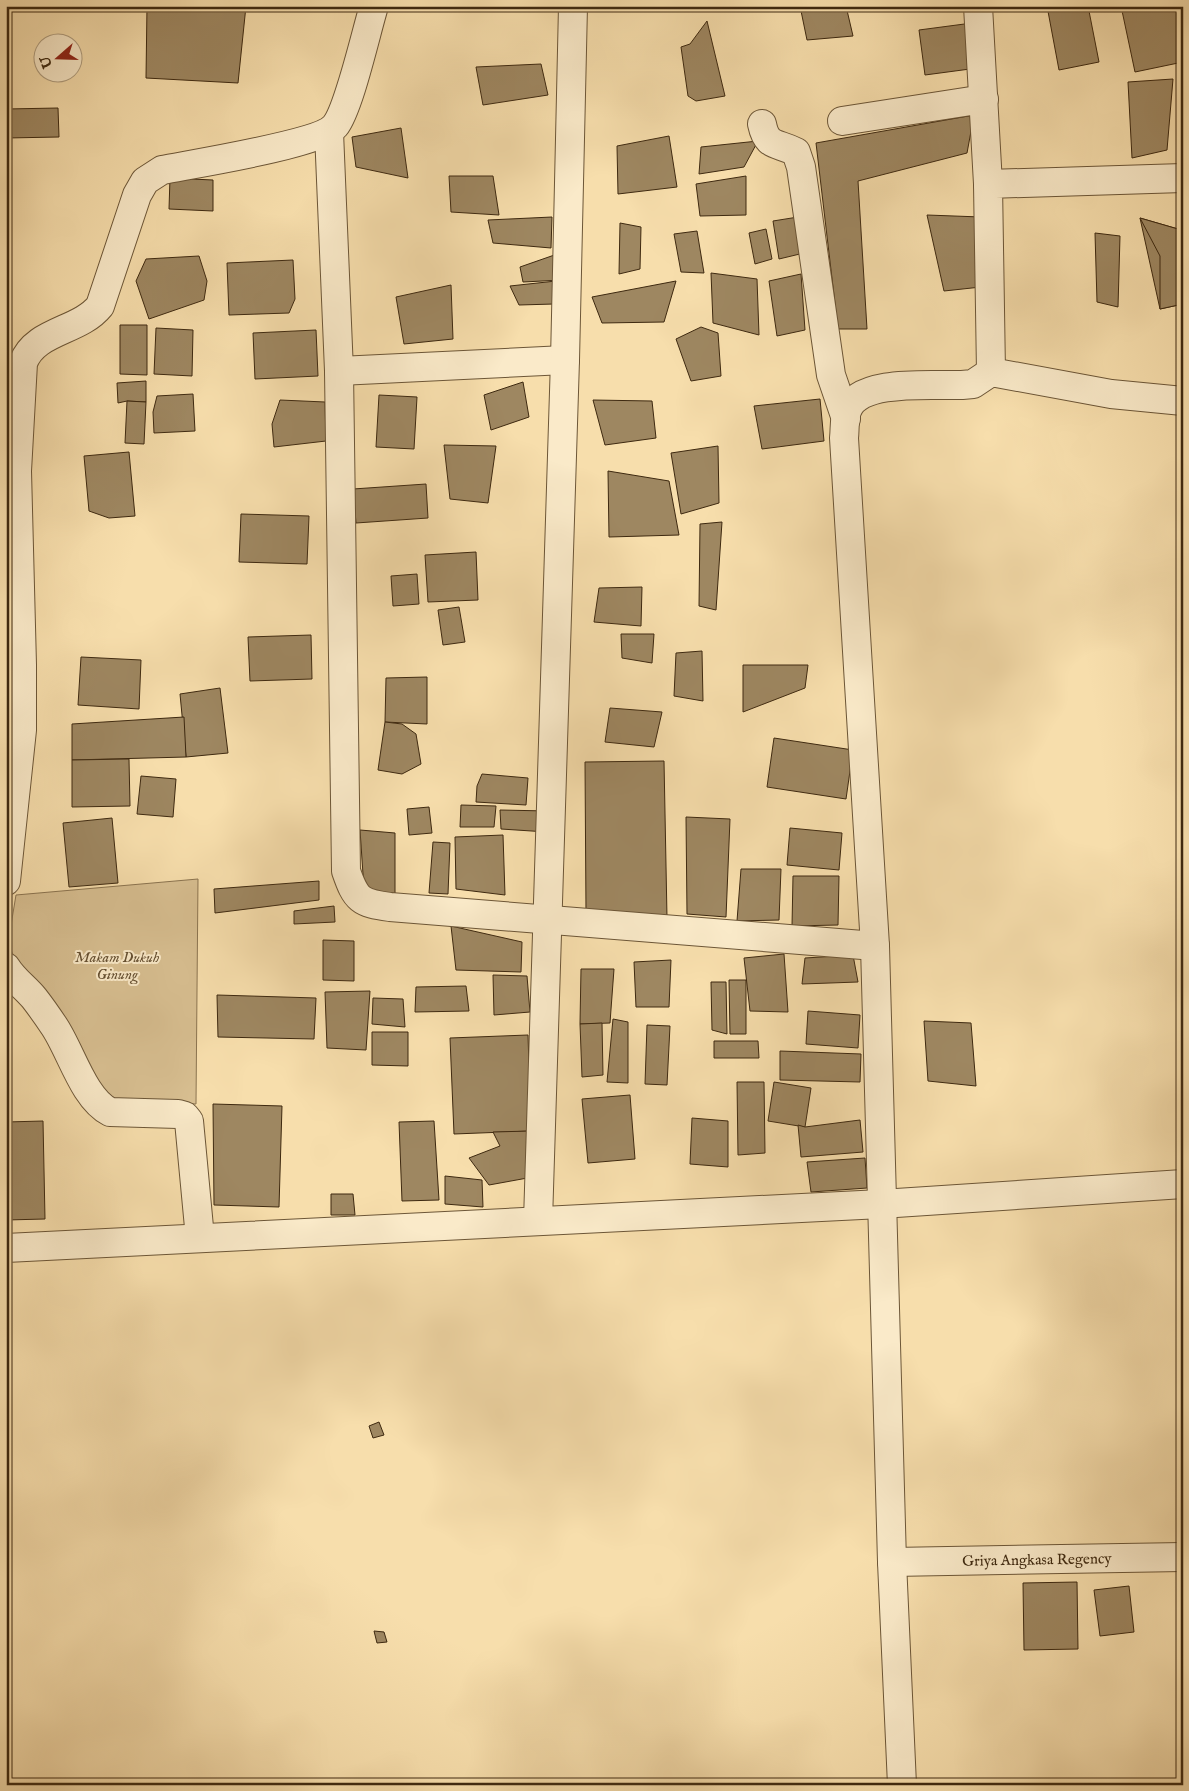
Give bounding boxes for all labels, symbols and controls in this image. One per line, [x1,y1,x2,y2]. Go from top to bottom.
north arrow [32,32,82,82]
text: U [36,52,58,72]
park label: Makam Dukuh Ginung [75,948,160,985]
street label: Griya Angkasa Regency [962,1549,1112,1570]

